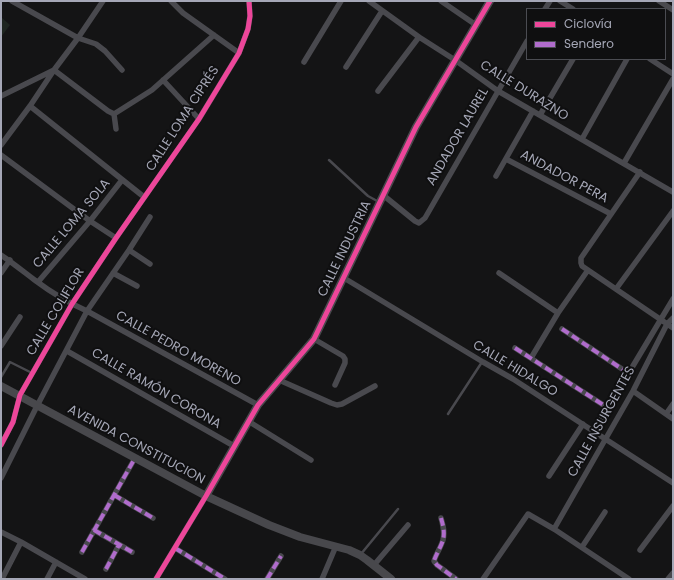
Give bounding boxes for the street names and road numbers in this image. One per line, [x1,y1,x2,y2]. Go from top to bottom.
street label: CALLE DURAZNO [477,58,571,124]
street label: CALLE LOMA CIPRÉS [143,63,223,175]
street label: ANDADOR LAUREL [424,85,492,189]
street label: ANDADOR PERA [517,147,611,207]
street label: CALLE LOMA SOLA [30,176,114,272]
street label: CALLE INDUSTRIA [315,198,375,300]
street label: CALLE COLIFLOR [24,265,88,359]
street label: CALLE PEDRO MORENO [113,308,243,390]
street label: CALLE HIDALGO [470,338,560,400]
street label: CALLE RAMÓN CORONA [88,345,224,433]
street label: CALLE INSURGENTES [565,364,639,480]
street label: AVENIDA CONSTITUCION [65,402,207,488]

